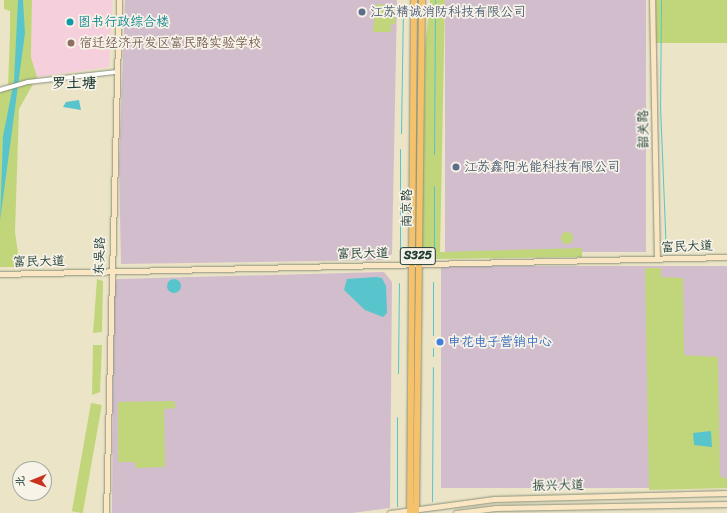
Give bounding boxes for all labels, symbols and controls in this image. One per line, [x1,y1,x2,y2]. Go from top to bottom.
place label: 江苏精诚消防科技有限公司 [370,4,526,20]
marker: 江苏精诚消防科技有限公司 [357,7,367,17]
place label: 图书行政综合楼 [78,14,169,30]
marker: 图书行政综合楼 [65,17,75,27]
place label: 宿迁经济开发区富民路实验学校 [79,35,261,51]
marker: 宿迁经济开发区富民路实验学校 [66,38,76,48]
district label: 罗土塘 [52,75,96,93]
street label: 韶关路 [636,109,652,149]
place label: 江苏鑫阳光能科技有限公司 [464,159,620,175]
marker: 江苏鑫阳光能科技有限公司 [451,162,461,172]
street label: 南京路 [399,189,415,227]
street label: 东吴路 [92,236,108,276]
street label: 富民大道 [661,238,713,256]
street label: 富民大道 [337,246,389,262]
road number: S325 [399,246,437,266]
street label: 富民大道 [13,254,65,270]
place label: 申花电子营销中心 [448,334,552,350]
marker: 申花电子营销中心 [435,337,445,347]
north arrow [12,461,52,501]
text: 北 [11,476,30,487]
street label: 振兴大道 [532,478,584,494]

